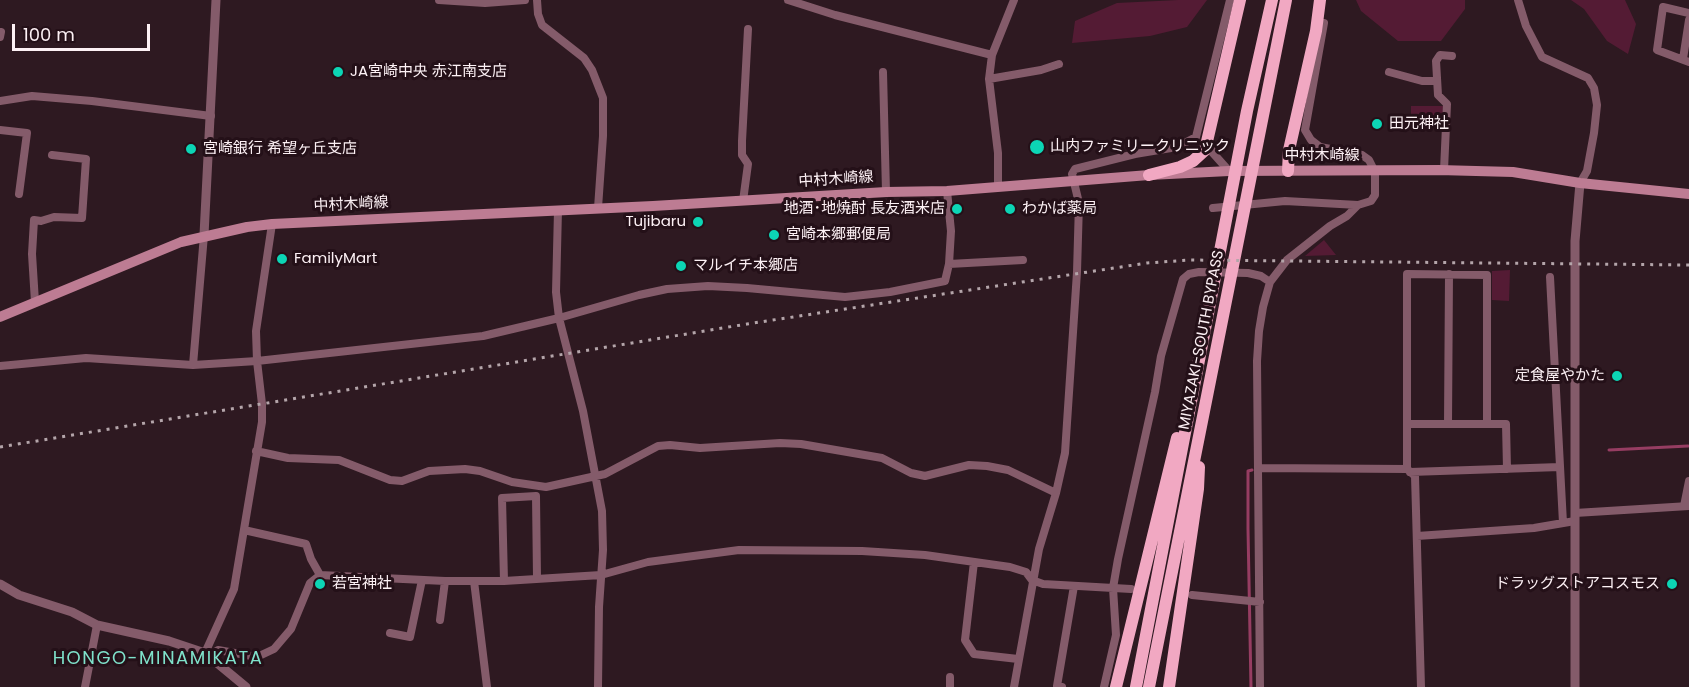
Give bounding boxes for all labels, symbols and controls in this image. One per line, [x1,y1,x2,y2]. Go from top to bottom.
scale bar [15,12,153,50]
text: 100 m [23,22,75,47]
place label: JA宮崎中央 赤江南支店 [350,63,507,81]
marker: JA宮崎中央 赤江南支店 [331,65,345,79]
place label: 田元神社 [1389,115,1449,133]
marker: 田元神社 [1370,117,1384,131]
marker: 山内ファミリークリニック [1028,138,1046,156]
place label: 山内ファミリークリニック [1050,138,1230,156]
place label: 宮崎銀行 希望ヶ丘支店 [203,140,357,158]
marker: 宮崎銀行 希望ヶ丘支店 [184,142,198,156]
street label: 中村木崎線 [1285,147,1359,165]
street label: 中村木崎線 [798,168,874,192]
street label: 中村木崎線 [313,194,389,216]
place label: 地酒･地焼酎 長友酒米店 [783,200,945,218]
place label: わかば薬局 [1022,200,1097,218]
marker: 地酒･地焼酎 長友酒米店 [950,202,964,216]
marker: わかば薬局 [1003,202,1017,216]
place label: Tujibaru [625,213,686,231]
marker: Tujibaru [691,215,705,229]
place label: 宮崎本郷郵便局 [786,226,891,244]
marker: 宮崎本郷郵便局 [767,228,781,242]
street label: MIYAZAKI-SOUTH BYPASS [1176,249,1228,431]
place label: FamilyMart [294,250,377,268]
marker: FamilyMart [275,252,289,266]
place label: マルイチ本郷店 [693,257,798,275]
marker: マルイチ本郷店 [674,259,688,273]
place label: 定食屋やかた [1515,367,1605,385]
marker: 定食屋やかた [1610,369,1624,383]
place label: 若宮神社 [332,575,392,593]
place label: ドラッグストアコスモス [1495,575,1660,593]
marker: 若宮神社 [313,577,327,591]
marker: ドラッグストアコスモス [1665,577,1679,591]
district label: HONGO-MINAMIKATA [53,648,263,670]

